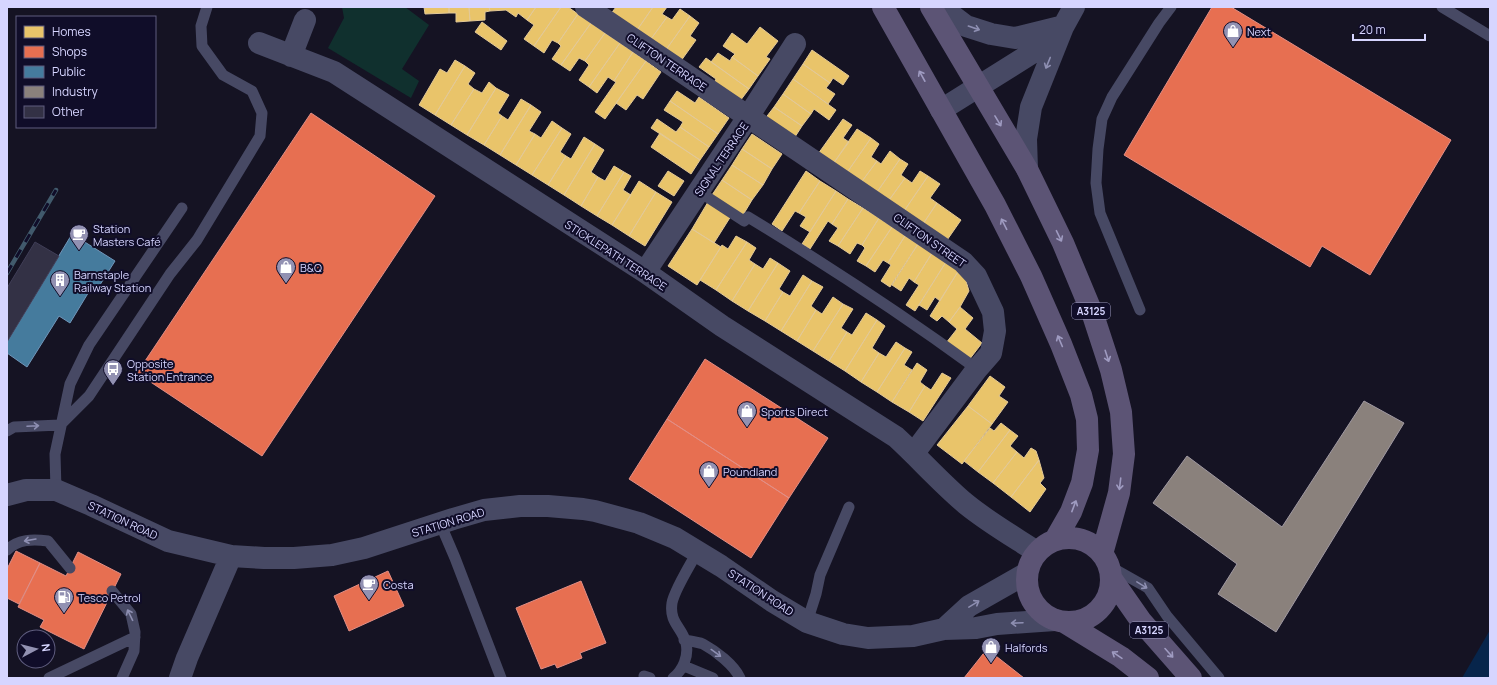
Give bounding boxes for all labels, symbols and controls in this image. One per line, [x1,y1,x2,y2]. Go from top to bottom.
legend [16,16,156,128]
scale bar [1353,16,1425,42]
shop icon: Next [1222,20,1244,48]
text: 20 m [1359,21,1386,38]
text: Homes [52,23,91,40]
place label: Next [1247,24,1271,39]
one-way arrow [967,25,979,33]
street label: CLIFTON TERRACE [624,30,710,94]
text: Shops [52,43,87,60]
one-way arrow [1044,57,1052,69]
text: Public [52,63,86,80]
one-way arrow [918,70,925,82]
text: Industry [52,83,98,100]
text: Other [52,103,85,120]
one-way arrow [995,115,1003,127]
street label: SIGNAL TERRACE [691,119,751,199]
street label: CLIFTON STREET [891,209,970,271]
street label: STICKLEPATH TERRACE [562,216,670,294]
one-way arrow [1000,218,1008,230]
place label: Station Masters Café [93,221,161,249]
cafe icon: Station Masters Café [68,223,90,251]
one-way arrow [1056,229,1063,241]
shop icon: B&Q [275,256,297,284]
place label: B&Q [300,260,322,275]
place label: Barnstaple Railway Station [74,267,151,295]
building icon: Barnstaple Railway Station [49,269,71,297]
road number: A3125 [1072,303,1110,319]
one-way arrow [1056,335,1063,347]
one-way arrow [1103,350,1111,362]
place label: Opposite Station Entrance [127,356,213,384]
bus stop icon: Opposite Station Entrance [102,358,124,386]
shop icon: Sports Direct [736,400,758,428]
place label: Sports Direct [761,404,828,419]
one-way arrow [26,423,39,430]
shop icon: Poundland [698,460,720,488]
place label: Poundland [723,464,777,479]
one-way arrow [1116,477,1124,490]
street label: STATION ROAD [86,497,160,543]
one-way arrow [1070,501,1078,513]
street label: STATION ROAD [410,504,486,540]
one-way arrow [24,537,37,545]
street label: STATION ROAD [725,565,797,619]
cafe icon: Costa [358,573,380,601]
place label: Costa [383,577,414,592]
one-way arrow [1136,582,1148,590]
fuel station icon: Tesco Petrol [53,586,75,614]
place label: Tesco Petrol [78,590,141,605]
one-way arrow [968,599,980,607]
one-way arrow [125,609,133,621]
one-way arrow [1011,620,1024,627]
road number: A3125 [1130,622,1168,638]
north arrow [16,629,56,669]
shop icon: Halfords [980,636,1002,664]
place label: Halfords [1005,640,1048,655]
text: N [38,643,54,653]
one-way arrow [1165,648,1174,659]
one-way arrow [710,649,721,658]
one-way arrow [1111,651,1122,659]

